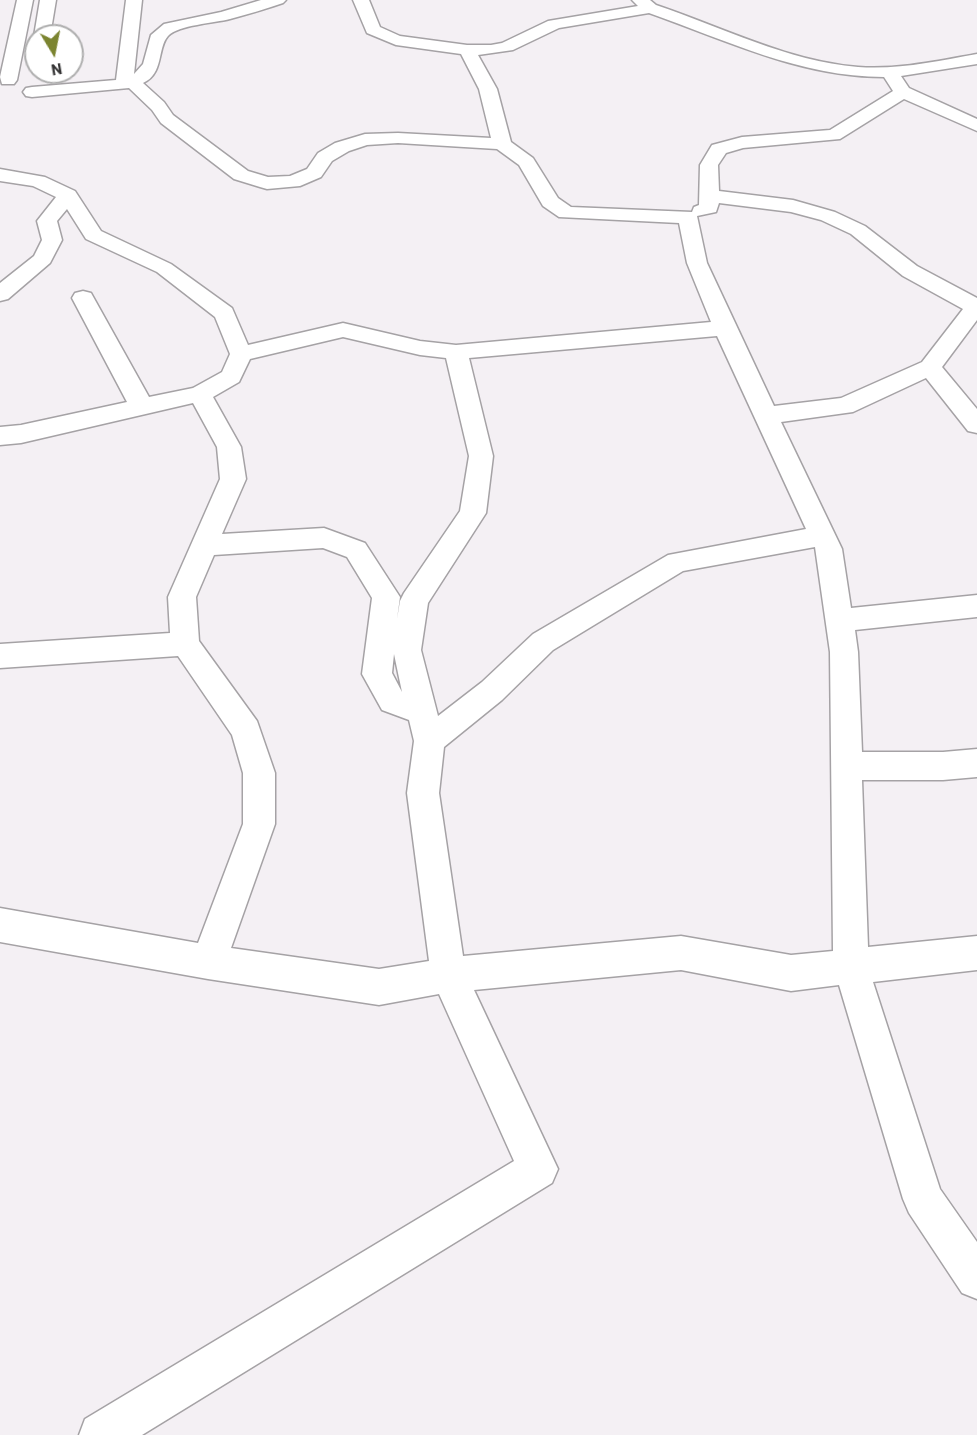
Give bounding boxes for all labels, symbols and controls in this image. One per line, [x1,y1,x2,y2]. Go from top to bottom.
north arrow [24,24,84,84]
text: N [50,60,64,81]

